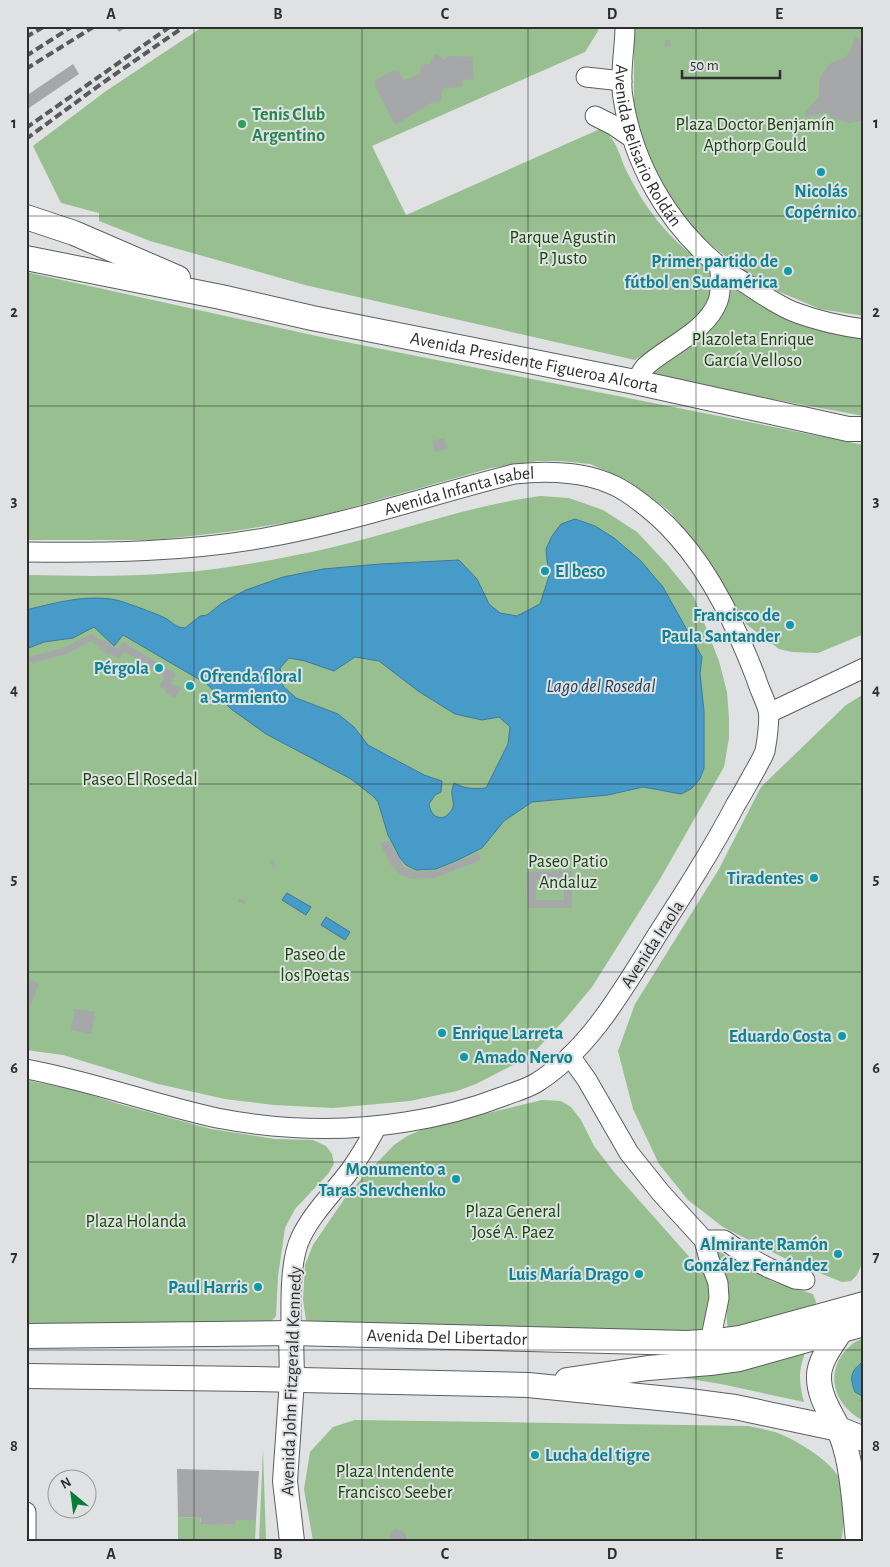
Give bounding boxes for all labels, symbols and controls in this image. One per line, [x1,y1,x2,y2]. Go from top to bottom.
text: A [106,6,116,22]
text: B [273,6,283,22]
text: C [441,6,450,22]
text: D [607,6,618,22]
text: E [775,6,783,22]
scale bar [682,48,780,80]
text: 50 m [690,58,719,73]
street label: Avenida Belisario Roldán [612,64,684,230]
place label: Tenis Club Argentino [252,106,325,145]
text: 1 [11,115,17,131]
text: 1 [873,115,879,131]
park label: Plaza Doctor Benjamín Apthorp Gould [675,116,835,155]
marker: Tenis Club Argentino [236,118,248,130]
marker: Nicolás Copérnico [815,166,827,178]
place label: Nicolás Copérnico [785,183,857,222]
park label: Parque Agustin P. Justo [510,229,616,268]
place label: Primer partido de fútbol en Sudamérica [624,253,778,292]
marker: Primer partido de fútbol en Sudamérica [782,265,794,277]
text: 2 [10,304,18,320]
text: 2 [872,304,880,320]
street label: Avenida Presidente Figueroa Alcorta [408,330,660,397]
park label: Plazoleta Enrique García Velloso [692,331,814,370]
street label: Avenida Infanta Isabel [382,464,535,519]
text: 3 [11,493,18,509]
text: 3 [873,493,880,509]
place label: El beso [555,563,606,581]
marker: El beso [539,565,551,577]
place label: Francisco de Paula Santander [661,607,781,646]
marker: Francisco de Paula Santander [784,619,796,631]
place label: Pérgola [94,660,149,678]
marker: Pérgola [153,662,165,674]
place label: Ofrenda floral a Sarmiento [200,668,302,707]
water label: Lago del Rosedal [546,677,656,696]
marker: Ofrenda floral a Sarmiento [184,680,196,692]
text: 4 [10,682,18,698]
text: 4 [872,682,880,698]
park label: Paseo El Rosedal [82,771,198,789]
park label: Paseo Patio Andaluz [528,853,608,892]
place label: Tiradentes [727,870,804,888]
text: 5 [11,871,18,887]
text: 5 [873,871,880,887]
marker: Tiradentes [808,872,820,884]
street label: Avenida Iraola [618,898,688,991]
park label: Paseo de los Poetas [280,946,350,985]
place label: Enrique Larreta [452,1025,564,1043]
marker: Enrique Larreta [436,1027,448,1039]
place label: Eduardo Costa [729,1028,832,1046]
marker: Eduardo Costa [836,1030,848,1042]
place label: Amado Nervo [474,1049,573,1067]
marker: Amado Nervo [458,1051,470,1063]
text: 6 [10,1060,18,1076]
text: 6 [872,1060,880,1076]
place label: Monumento a Taras Shevchenko [318,1161,446,1200]
marker: Monumento a Taras Shevchenko [450,1173,462,1185]
park label: Plaza General José A. Paez [465,1203,561,1242]
park label: Plaza Holanda [85,1213,187,1231]
place label: Almirante Ramón González Fernández [684,1236,828,1275]
marker: Almirante Ramón González Fernández [832,1248,844,1260]
text: 7 [11,1249,18,1265]
text: 7 [873,1249,880,1265]
street label: Avenida John Fitzgerald Kennedy [279,1265,305,1496]
place label: Luis María Drago [508,1266,629,1284]
marker: Luis María Drago [633,1268,645,1280]
place label: Paul Harris [168,1279,248,1297]
marker: Paul Harris [252,1281,264,1293]
street label: Avenida Del Libertador [366,1327,528,1349]
text: 8 [10,1438,18,1454]
text: 8 [872,1438,880,1454]
place label: Lucha del tigre [545,1447,650,1465]
marker: Lucha del tigre [529,1449,541,1461]
park label: Plaza Intendente Francisco Seeber [336,1463,454,1502]
north arrow [48,1470,98,1520]
text: N [59,1475,74,1492]
text: A [106,1546,116,1562]
text: B [273,1546,283,1562]
text: C [441,1546,450,1562]
text: D [607,1546,618,1562]
text: E [775,1546,783,1562]

